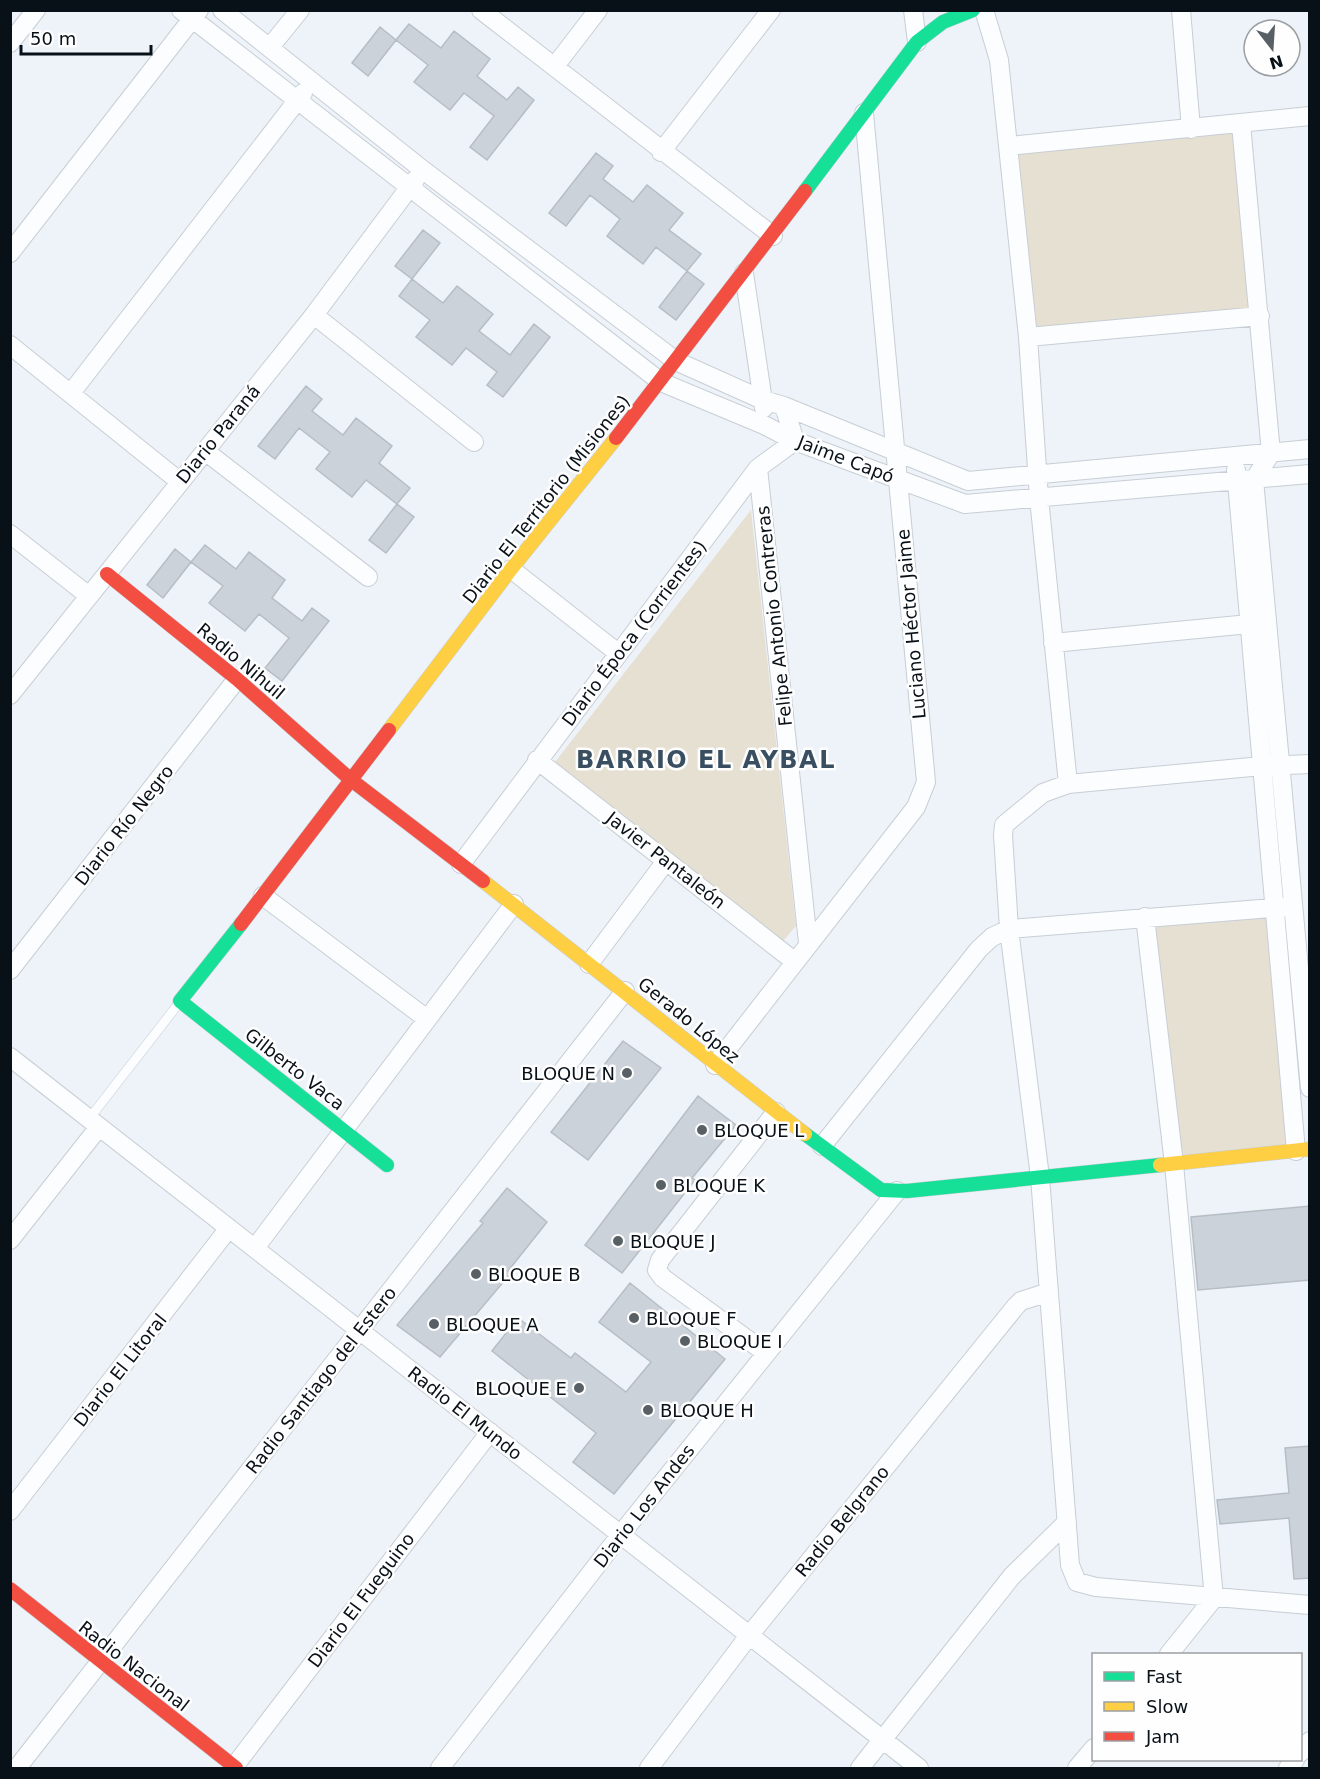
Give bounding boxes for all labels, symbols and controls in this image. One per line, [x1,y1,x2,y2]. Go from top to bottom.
scale bar [21,18,152,56]
north arrow [1242,18,1302,78]
text: 50 m [30,28,76,49]
text: N [1267,51,1285,73]
street label: Diario Paraná [172,380,264,488]
street label: Diario El Territorio (Misiones) [458,391,634,607]
street label: Jaime Capó [794,431,897,487]
street label: Felipe Antonio Contreras [752,505,796,727]
street label: Luciano Héctor Jaime [892,528,930,720]
street label: Diario Época (Corrientes) [557,536,711,730]
street label: Radio Nihuil [193,618,289,704]
district label: BARRIO EL AYBAL [576,746,836,774]
street label: Diario Río Negro [70,761,178,889]
street label: Javier Pantaleón [602,806,730,913]
street label: Gerado López [634,973,744,1067]
street label: Gilberto Vaca [241,1024,349,1114]
place label: BLOQUE N [521,1063,615,1084]
marker: BLOQUE N [620,1066,634,1080]
place label: BLOQUE L [714,1120,804,1141]
marker: BLOQUE L [695,1123,709,1137]
place label: BLOQUE K [673,1175,766,1196]
marker: BLOQUE K [654,1178,668,1192]
place label: BLOQUE J [630,1231,716,1252]
marker: BLOQUE J [611,1234,625,1248]
place label: BLOQUE B [488,1264,581,1285]
marker: BLOQUE B [469,1267,483,1281]
street label: Radio Santiago del Estero [241,1282,401,1478]
place label: BLOQUE F [646,1308,737,1329]
street label: Diario El Litoral [69,1309,171,1431]
marker: BLOQUE F [627,1311,641,1325]
place label: BLOQUE A [446,1314,539,1335]
marker: BLOQUE A [427,1317,441,1331]
place label: BLOQUE I [697,1331,783,1352]
marker: BLOQUE I [678,1334,692,1348]
street label: Radio El Mundo [404,1362,526,1464]
place label: BLOQUE E [475,1378,567,1399]
marker: BLOQUE E [572,1381,586,1395]
place label: BLOQUE H [660,1400,754,1421]
marker: BLOQUE H [641,1403,655,1417]
street label: Diario Los Andes [589,1440,699,1572]
street label: Radio Belgrano [791,1461,893,1581]
street label: Diario El Fueguino [303,1528,419,1672]
street label: Radio Nacional [75,1616,193,1716]
legend [1092,1653,1302,1761]
text: Fast [1146,1666,1182,1687]
text: Slow [1146,1696,1188,1717]
text: Jam [1145,1726,1180,1747]

